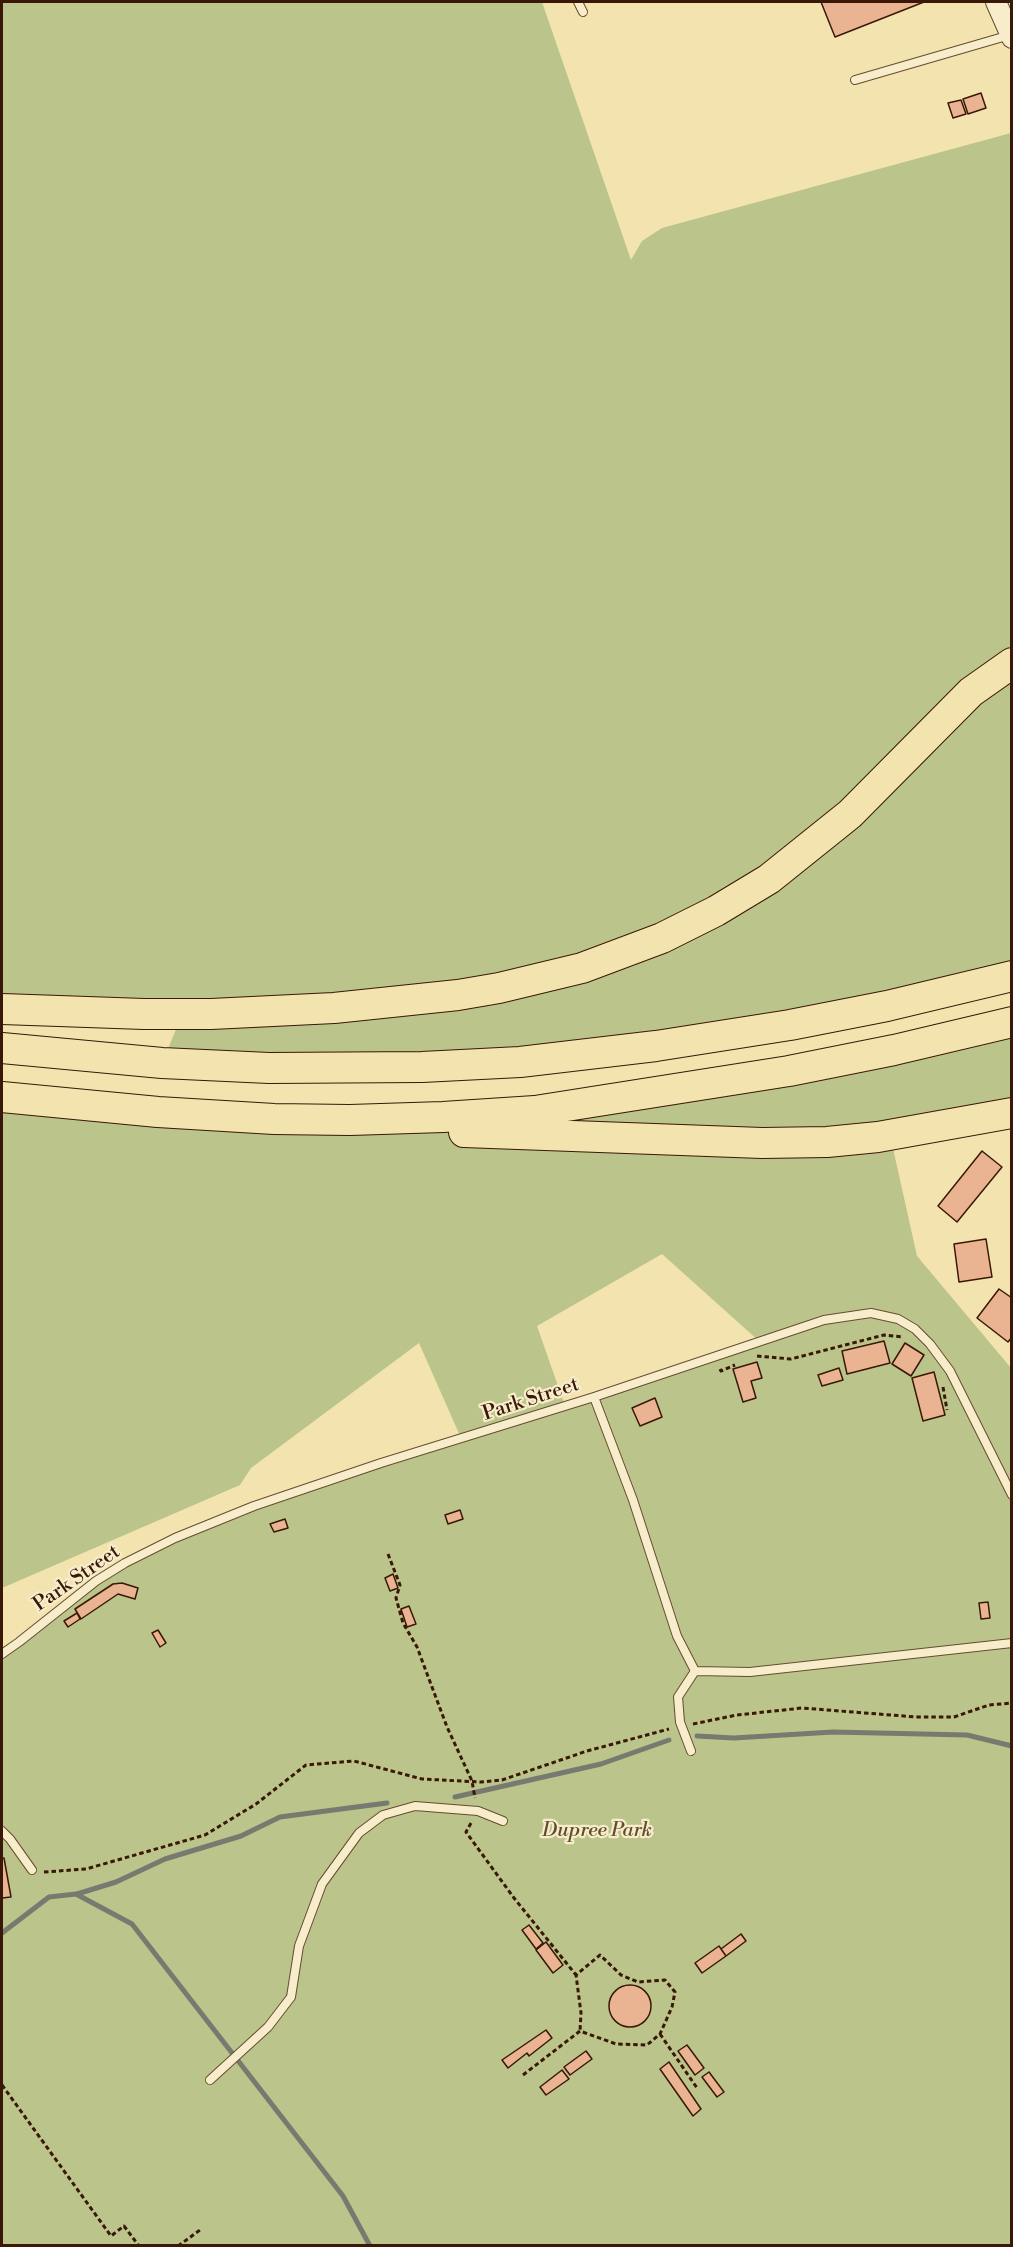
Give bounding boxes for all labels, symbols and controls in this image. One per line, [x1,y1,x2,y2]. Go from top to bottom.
street label: Park Street [480,1373,582,1427]
street label: Park Street [29,1540,125,1618]
park label: Dupree Park [542,1819,652,1843]

